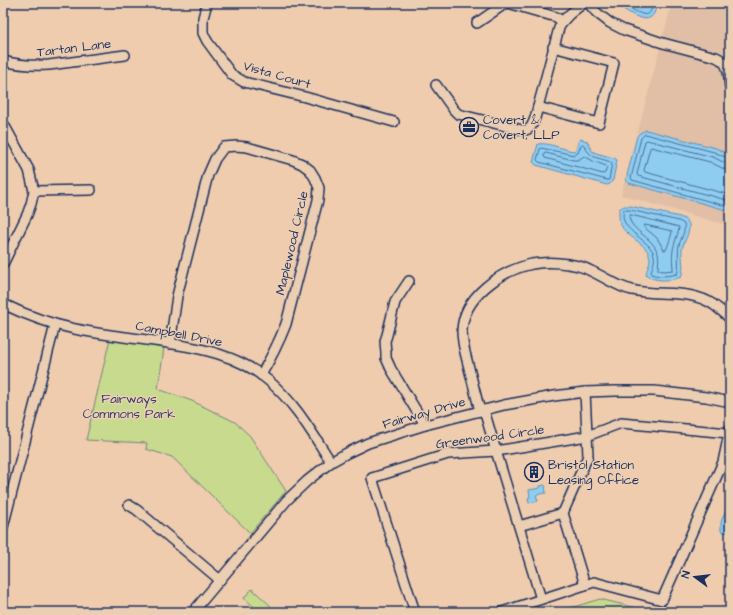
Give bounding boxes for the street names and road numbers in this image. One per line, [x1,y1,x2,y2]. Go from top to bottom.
street label: Tartan Lane [36,35,112,61]
street label: Vista Court [241,57,313,93]
street label: Maplewood Circle [271,189,313,297]
street label: Campbell Drive [134,317,224,351]
street label: Fairway Drive [380,393,468,434]
street label: Greenwood Circle [435,420,545,454]

